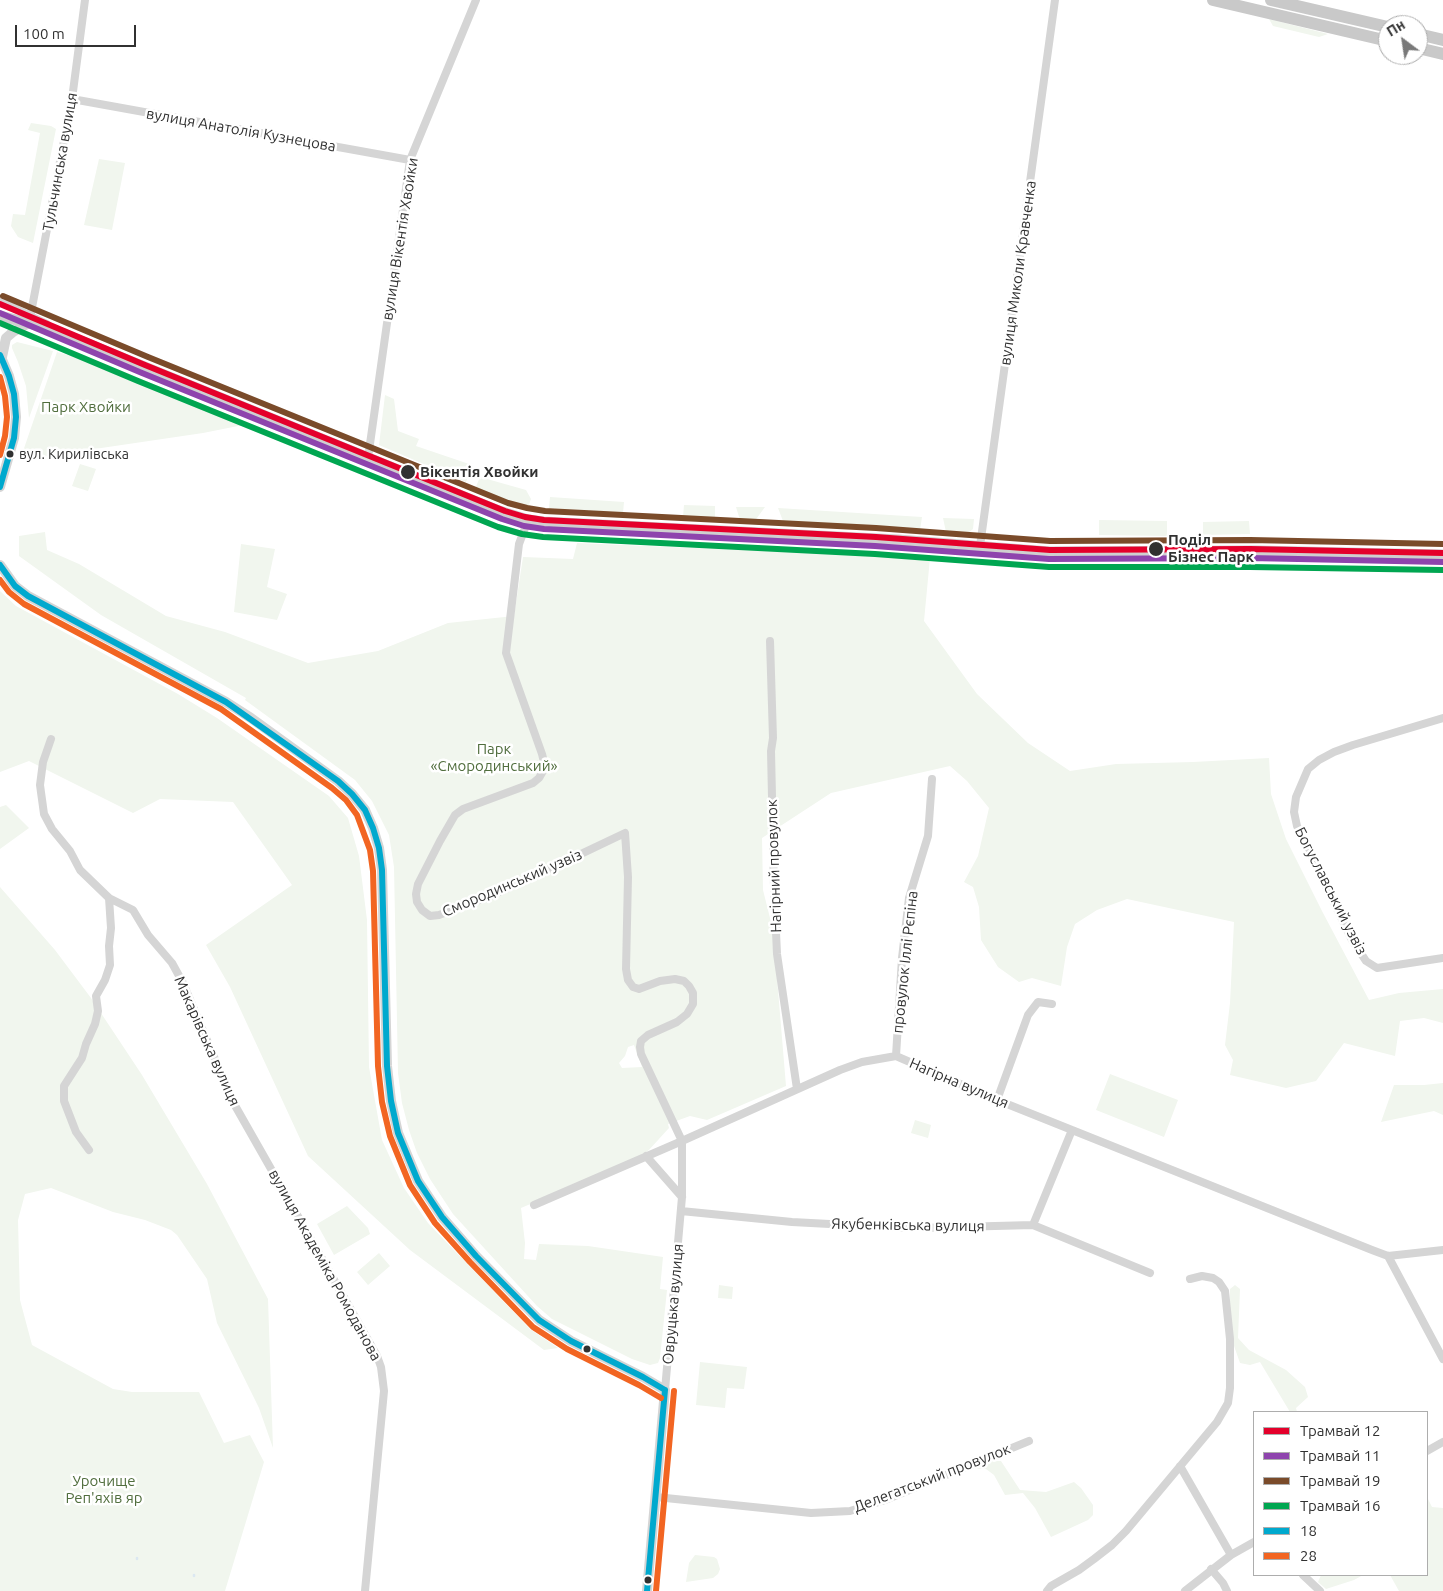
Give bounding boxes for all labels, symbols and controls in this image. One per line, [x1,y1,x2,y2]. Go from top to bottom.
scale bar [18,15,139,47]
north arrow [1378,15,1428,65]
text: Пн [1384,16,1408,40]
text: 100 m [23,25,65,42]
street label: Тульчинська вулиця [39,91,81,233]
street label: вулиця Анатолія Кузнецова [145,104,337,156]
street label: вулиця Вікентія Хвойки [378,156,422,322]
street label: вулиця Миколи Кравченка [996,179,1040,367]
park label: Парк Хвойки [41,398,131,416]
place label: вул. Кирилівська [19,446,129,462]
marker: вул. Кирилівська [5,449,15,459]
marker: Вікентія Хвойки [399,463,417,481]
place label: Вікентія Хвойки [420,463,538,481]
place label: Поділ Бізнес Парк [1168,531,1254,566]
marker: Поділ Бізнес Парк [1147,540,1165,558]
park label: Парк «Смородинський» [430,740,558,775]
street label: Нагірний провулок [763,799,785,933]
street label: Богуславський узвіз [1291,824,1371,958]
street label: Смородинський узвіз [439,845,585,921]
street label: провулок Іллі Рєпіна [889,890,921,1034]
street label: Макарівська вулиця [170,973,244,1109]
street label: Нагірна вулиця [907,1054,1011,1112]
street label: вулиця Академіка Ромоданова [265,1166,385,1364]
street label: Якубенківська вулиця [831,1215,985,1235]
street label: Овруцька вулиця [659,1243,687,1365]
unlabelled marker [582,1344,592,1354]
legend [1253,1411,1428,1576]
text: Трамвай 12 [1300,1422,1381,1439]
street label: Делегатський провулок [851,1440,1013,1516]
text: Трамвай 11 [1300,1447,1381,1464]
park label: Урочище Реп'яхів яр [65,1472,143,1507]
text: Трамвай 19 [1300,1472,1381,1489]
text: Трамвай 16 [1300,1497,1381,1514]
text: 18 [1300,1522,1317,1539]
text: 28 [1300,1547,1317,1564]
unlabelled marker [643,1575,653,1585]

